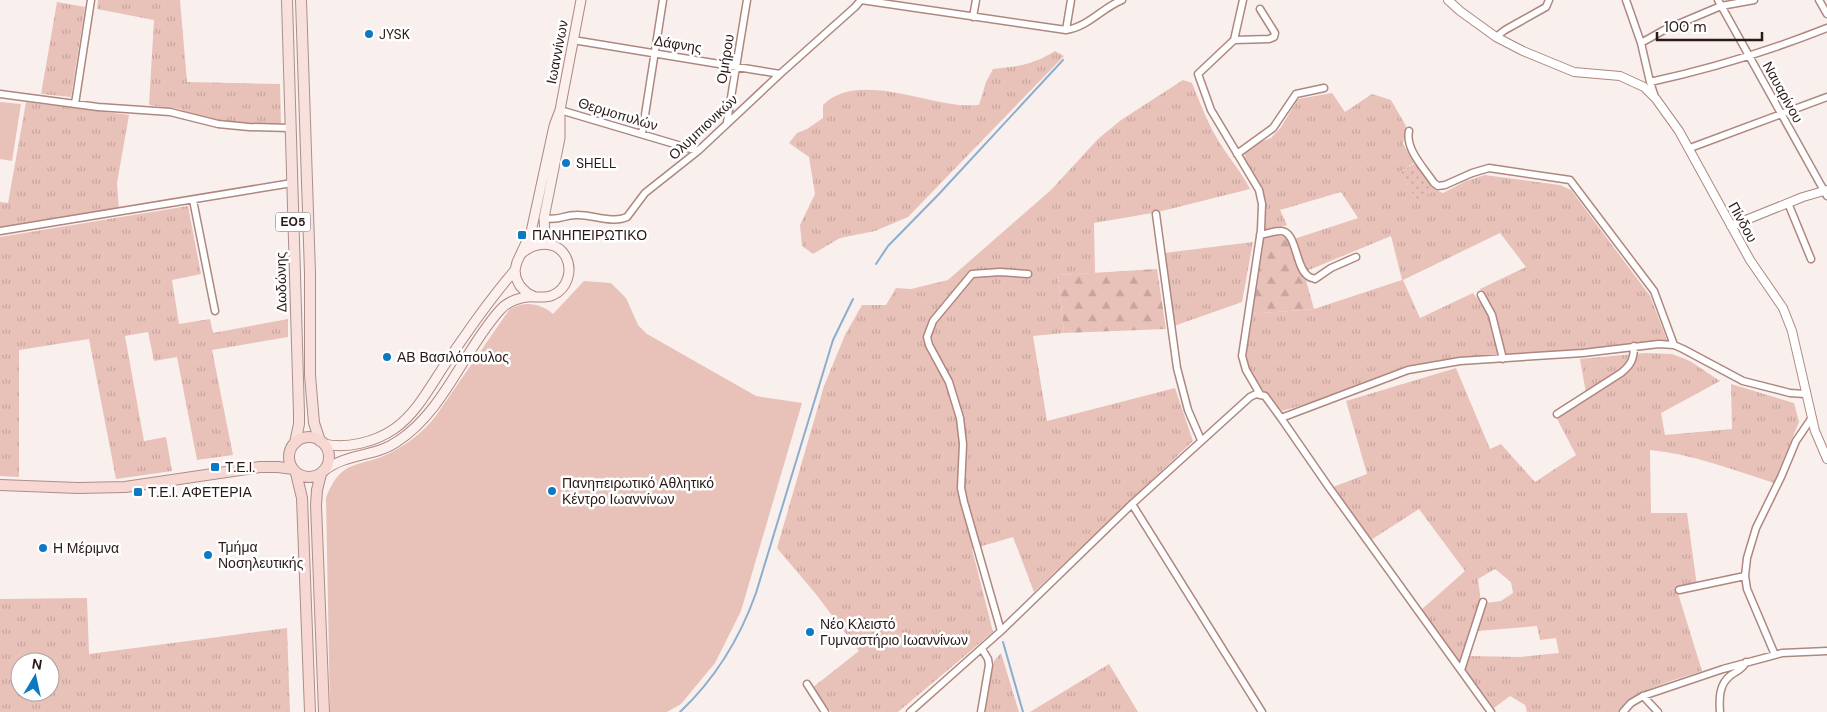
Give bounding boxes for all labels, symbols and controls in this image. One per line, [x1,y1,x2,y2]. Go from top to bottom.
scale bar [1657,10,1762,42]
text: 100 m [1664,17,1707,37]
street label: Ιωαννίνων [542,18,572,86]
place label: JYSK [379,25,410,43]
marker: JYSK [363,28,375,40]
street label: Δάφνης [653,31,703,57]
street label: Ομήρου [712,33,738,85]
street label: Ναυαρίνου [1759,58,1807,126]
street label: Ολυμπιονικών [665,90,741,164]
street label: Θερμοπυλών [576,93,660,135]
place label: SHELL [576,154,616,172]
marker: SHELL [560,157,572,169]
street label: Πίνδου [1725,199,1761,245]
road number: ΕΟ5 [276,212,310,232]
place label: ΠΑΝΗΠΕΙΡΩΤΙΚΟ [532,226,647,244]
marker: ΠΑΝΗΠΕΙΡΩΤΙΚΟ [516,229,528,241]
street label: Δωδώνης [271,251,291,312]
place label: ΑΒ Βασιλόπουλος [397,348,509,366]
marker: ΑΒ Βασιλόπουλος [381,351,393,363]
place label: Τ.Ε.Ι. [225,458,255,476]
marker: Τ.Ε.Ι. [209,461,221,473]
place label: Πανηπειρωτικό Αθλητικό Κέντρο Ιωαννίνων [562,474,714,508]
place label: Τ.Ε.Ι. ΑΦΕΤΕΡΙΑ [148,483,252,501]
marker: Πανηπειρωτικό Αθλητικό Κέντρο Ιωαννίνων [546,485,558,497]
marker: Τ.Ε.Ι. ΑΦΕΤΕΡΙΑ [132,486,144,498]
place label: Τμήμα Νοσηλευτικής [218,538,304,572]
place label: Η Μέριμνα [53,539,119,557]
marker: Η Μέριμνα [37,542,49,554]
marker: Τμήμα Νοσηλευτικής [202,549,214,561]
place label: Νέο Κλειστό Γυμναστήριο Ιωαννίνων [820,615,968,649]
marker: Νέο Κλειστό Γυμναστήριο Ιωαννίνων [804,626,816,638]
north arrow [10,652,60,702]
text: N [31,654,43,674]

